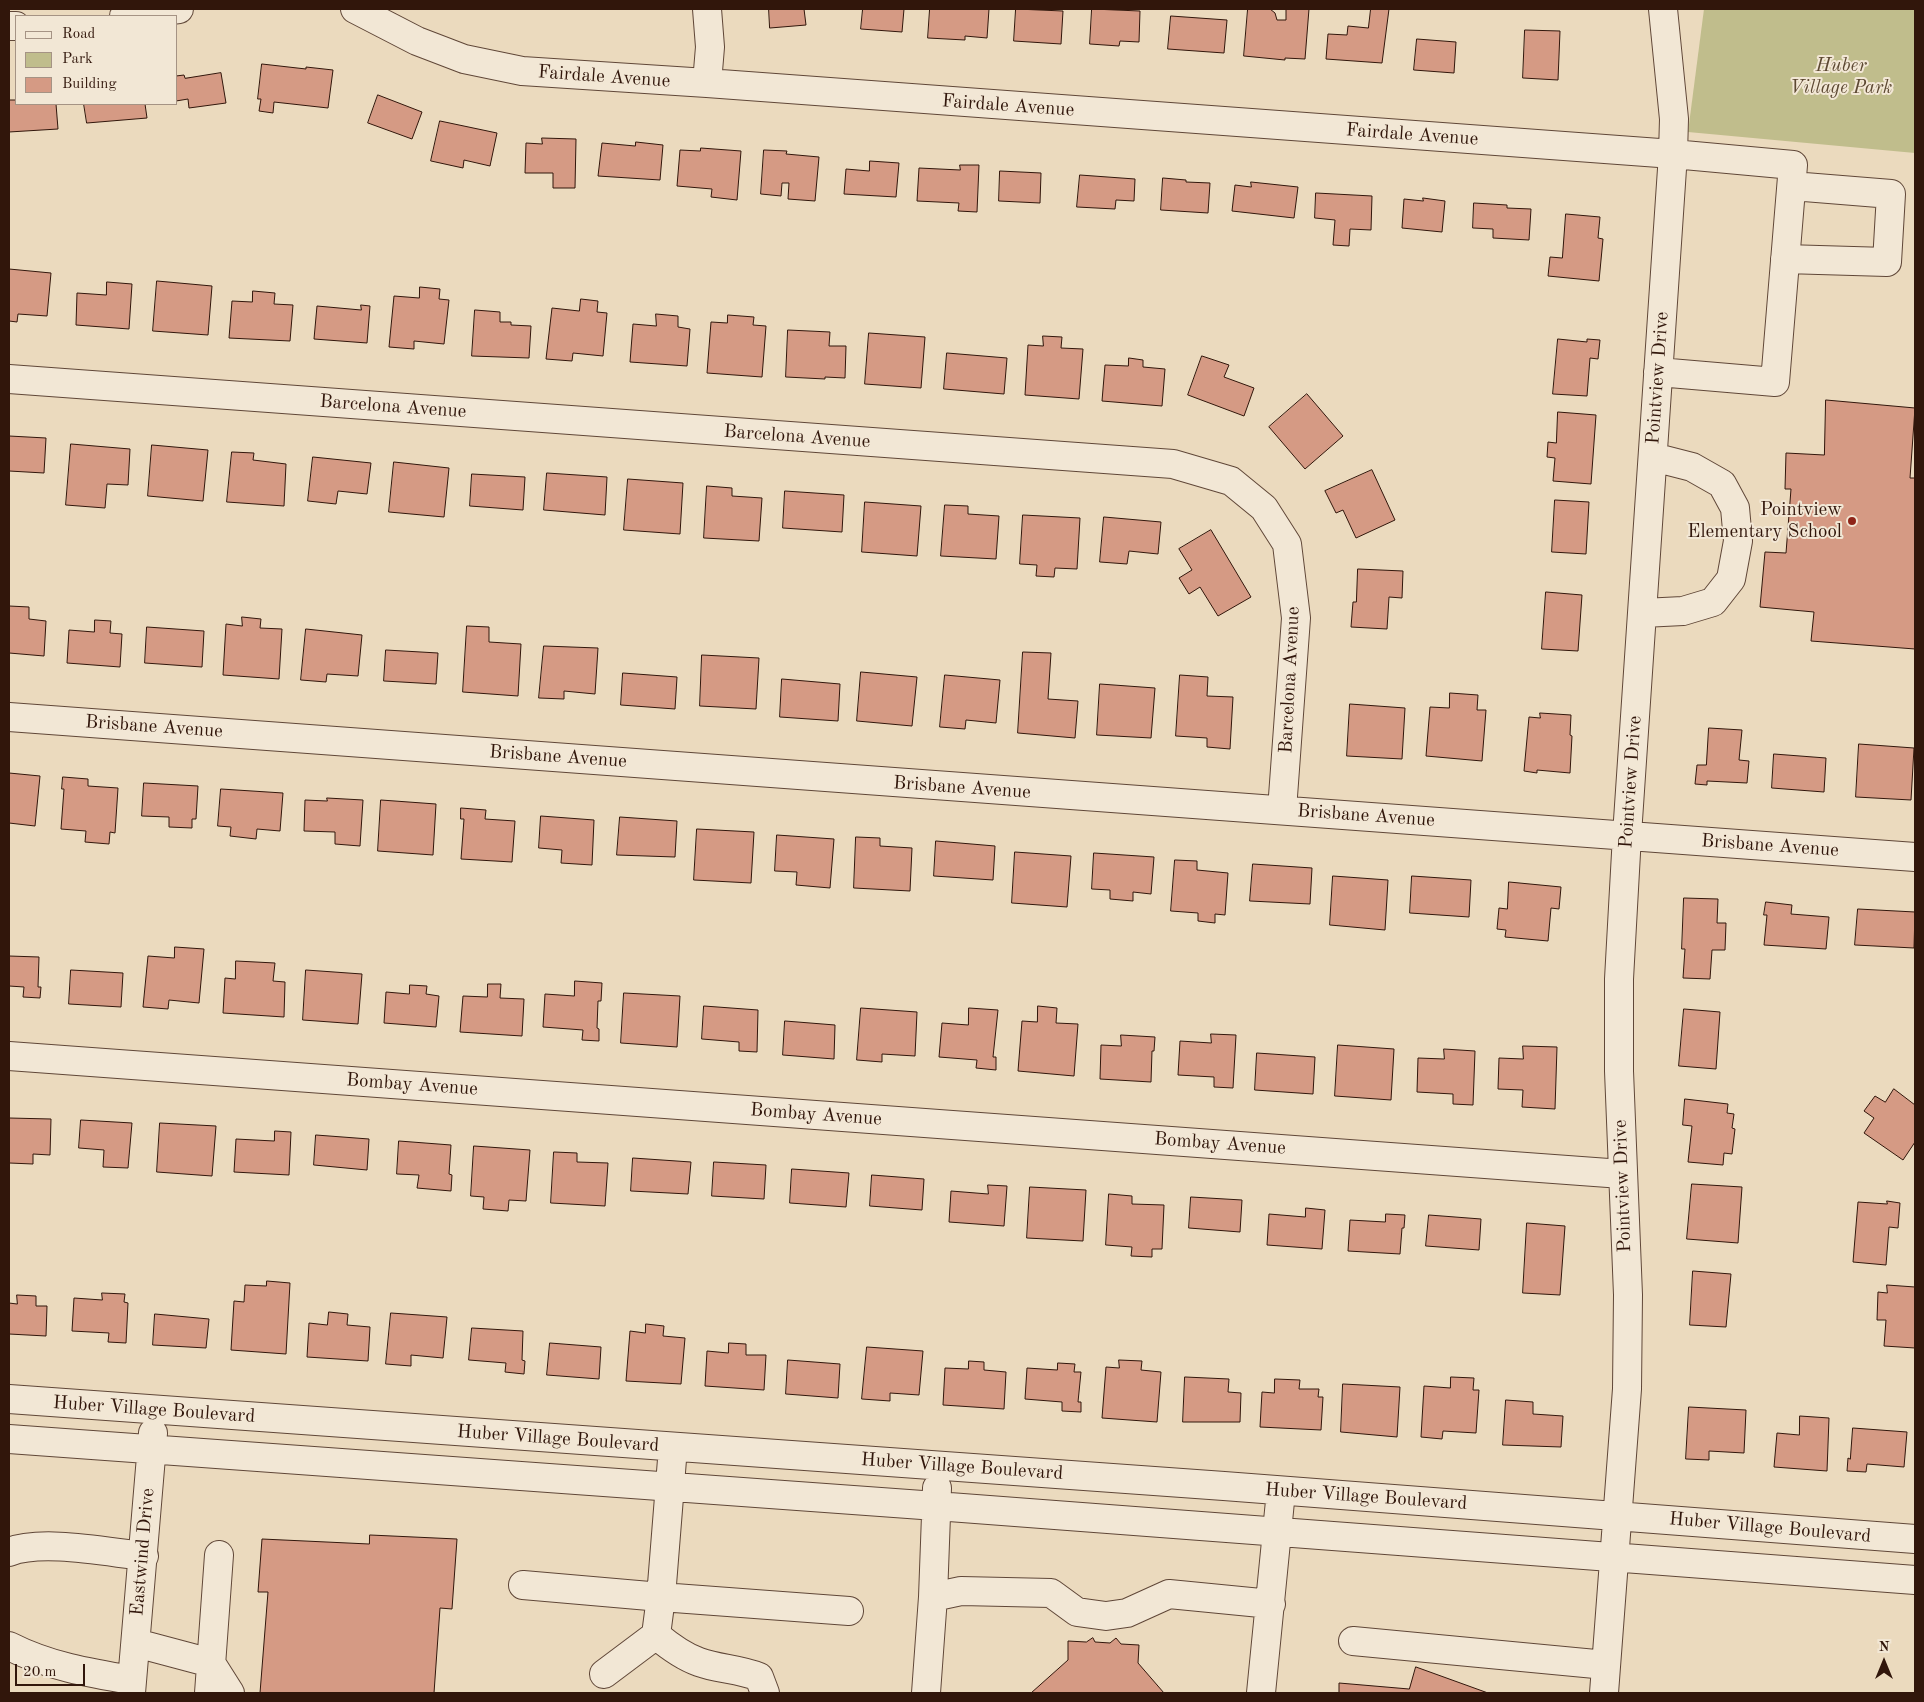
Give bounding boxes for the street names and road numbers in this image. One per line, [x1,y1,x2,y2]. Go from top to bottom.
street label: Fairdale Avenue [537,61,671,93]
street label: Fairdale Avenue [941,90,1075,122]
street label: Fairdale Avenue [1345,119,1479,151]
street label: Pointview Drive [1642,311,1674,445]
street label: Barcelona Avenue [319,390,467,424]
street label: Barcelona Avenue [723,420,871,454]
street label: Barcelona Avenue [1275,606,1305,754]
street label: Brisbane Avenue [84,711,224,743]
street label: Pointview Drive [1615,715,1647,849]
street label: Brisbane Avenue [488,741,628,773]
street label: Brisbane Avenue [892,772,1032,804]
street label: Brisbane Avenue [1296,800,1436,832]
street label: Brisbane Avenue [1700,830,1840,862]
street label: Bombay Avenue [345,1069,479,1101]
street label: Bombay Avenue [749,1099,883,1131]
street label: Pointview Drive [1609,1119,1637,1253]
street label: Bombay Avenue [1153,1128,1287,1160]
street label: Huber Village Boulevard [52,1392,256,1428]
street label: Huber Village Boulevard [456,1421,660,1457]
street label: Huber Village Boulevard [860,1449,1064,1485]
street label: Huber Village Boulevard [1264,1479,1468,1515]
street label: Eastwind Drive [126,1487,160,1617]
street label: Huber Village Boulevard [1668,1508,1872,1548]

